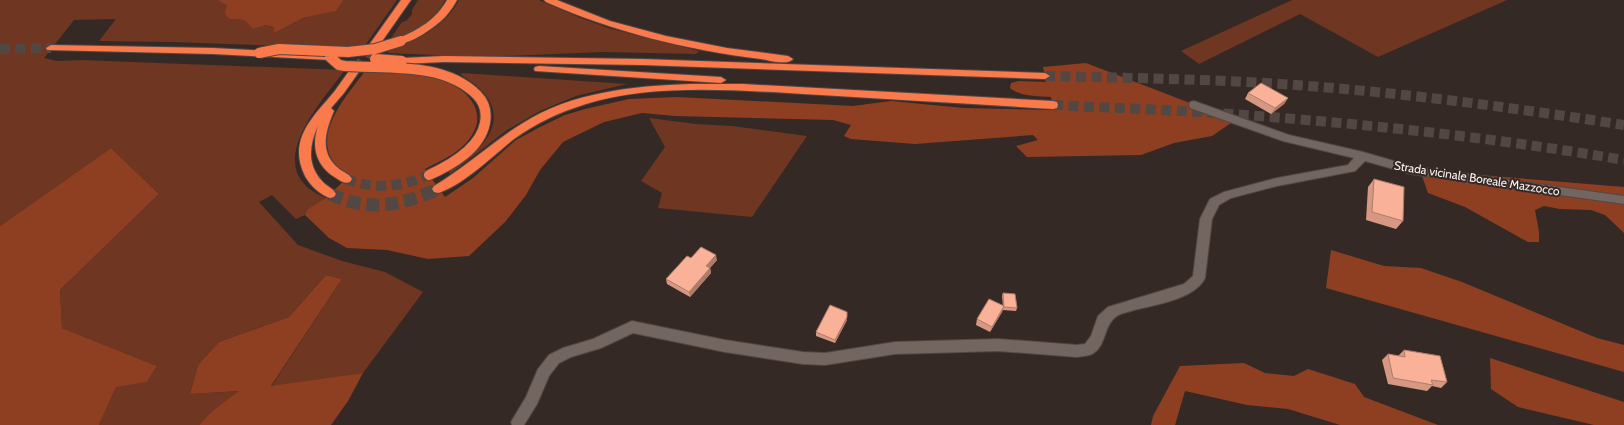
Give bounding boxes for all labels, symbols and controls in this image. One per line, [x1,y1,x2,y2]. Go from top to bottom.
street label: Strada vicinale Boreale Mazzocco [1393,157,1561,199]

